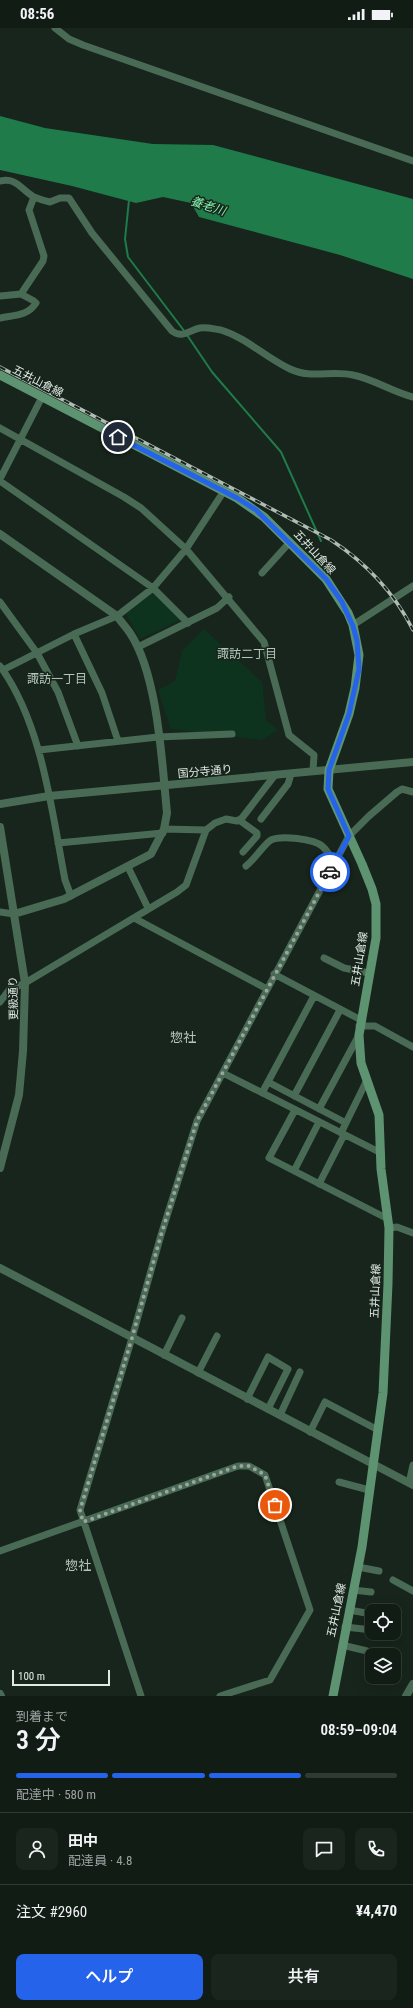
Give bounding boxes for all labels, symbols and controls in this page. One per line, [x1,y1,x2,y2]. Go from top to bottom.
text: 08:56 [20,5,54,23]
water label: 養老川 [189,194,229,219]
street label: 五井山倉線 [10,363,65,400]
pin [101,420,135,454]
icon: home [107,426,129,448]
street label: 五井山倉線 [291,528,338,577]
district label: 諏訪二丁目 [217,647,277,661]
district label: 諏訪一丁目 [27,672,87,686]
street label: 国分寺通り [177,763,233,780]
courier [310,852,350,892]
icon: car [319,861,341,883]
street label: 五井山倉線 [349,931,370,987]
street label: 更級通り [7,976,20,1020]
district label: 惣社 [170,1030,196,1045]
street label: 五井山倉線 [368,1263,383,1319]
pin [258,1488,292,1522]
icon: bag [264,1494,286,1516]
district label: 惣社 [65,1558,91,1573]
street label: 五井山倉線 [324,1582,349,1638]
map controls [365,1604,401,1684]
button: locate [365,1604,401,1640]
button: layers [365,1648,401,1684]
scale bar [12,1668,110,1687]
text: 100 m [18,1670,45,1683]
text: 到着まで [16,1709,68,1724]
text: 08:59–09:04 [320,1721,397,1739]
text: 3 分 [16,1725,61,1755]
text: 配達中 · 580 m [16,1787,96,1802]
button: person [16,1828,58,1870]
button: chat [303,1828,345,1870]
button: phone [355,1828,397,1870]
text: 田中 [68,1832,98,1850]
text: 配達員 · 4.8 [68,1853,132,1868]
text: ¥4,470 [356,1902,397,1920]
text: 注文 #2960 [16,1903,87,1921]
button: ヘルプ [16,1954,203,2000]
button: 共有 [211,1954,397,2000]

